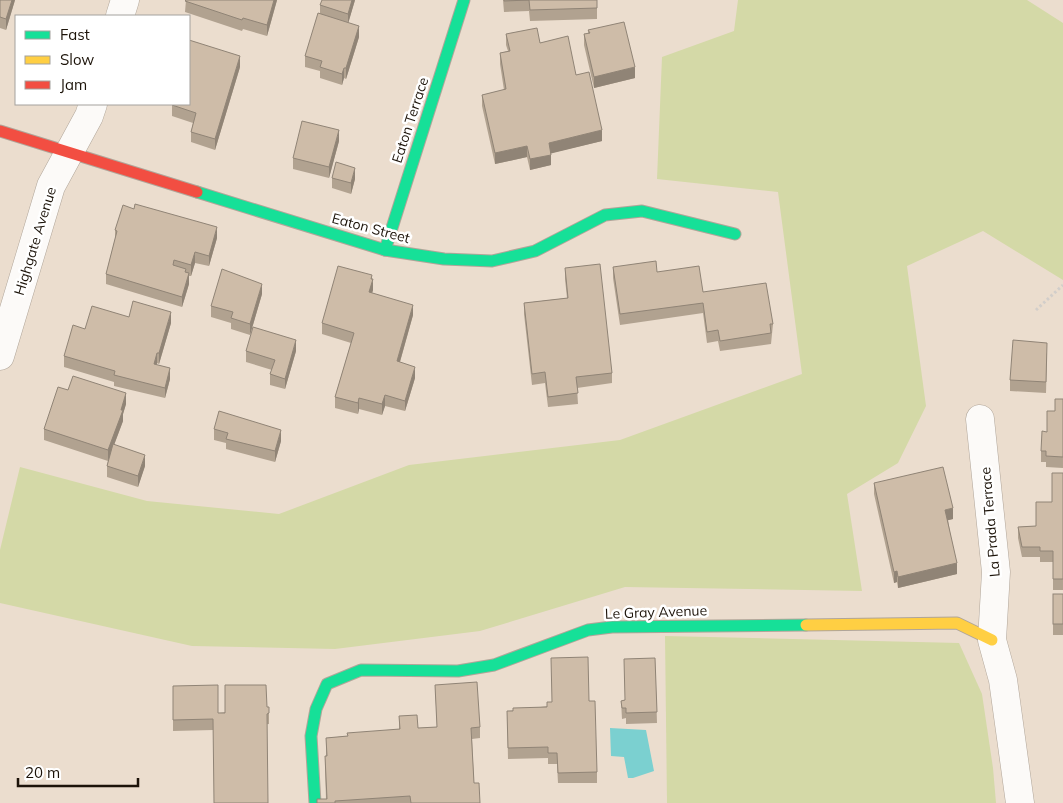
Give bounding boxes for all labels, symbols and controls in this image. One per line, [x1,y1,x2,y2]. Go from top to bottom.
legend [15,15,190,105]
text: Fast [60,25,90,44]
text: Slow [60,50,94,69]
text: Jam [60,75,87,94]
street label: Eaton Terrace [388,75,432,165]
street label: Highgate Avenue [10,185,60,297]
street label: Eaton Street [330,209,412,247]
street label: La Prada Terrace [976,466,1004,578]
street label: Le Gray Avenue [605,601,707,623]
scale bar [18,756,138,788]
text: 20 m [25,763,60,782]

